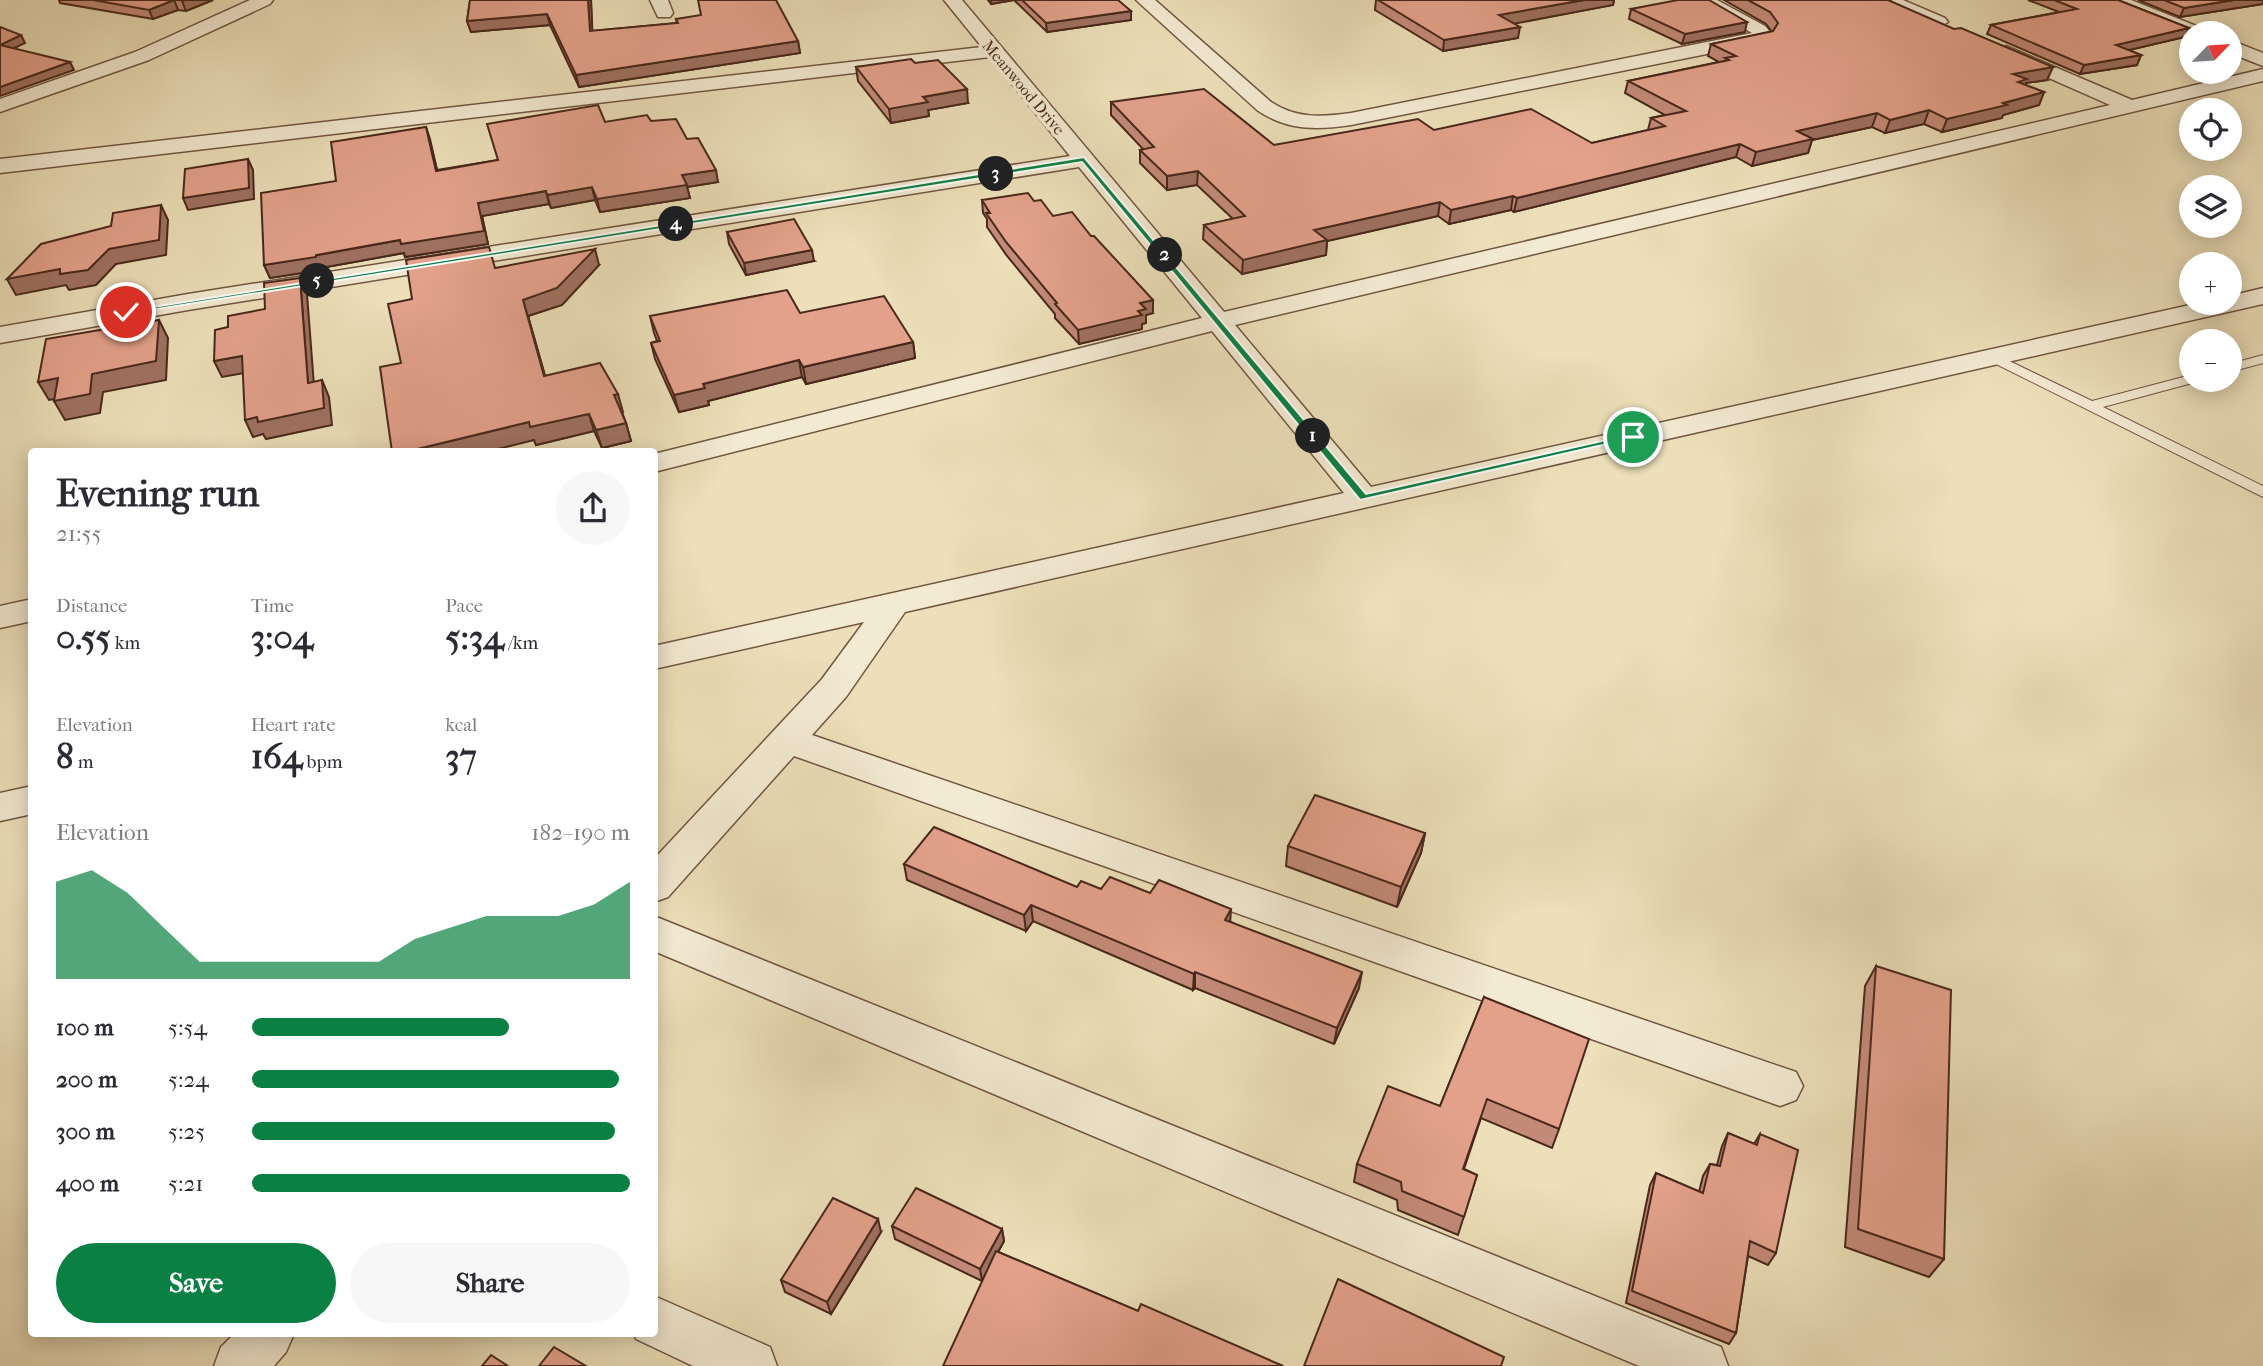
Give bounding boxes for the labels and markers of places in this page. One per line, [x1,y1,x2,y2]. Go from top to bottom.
pin: 3 [978,156,1014,192]
pin: 4 [658,206,694,242]
pin: 2 [1148,238,1182,272]
pin: 5 [300,264,334,298]
pin [96,282,156,342]
pin [1603,407,1663,467]
pin: 1 [1296,418,1330,453]

